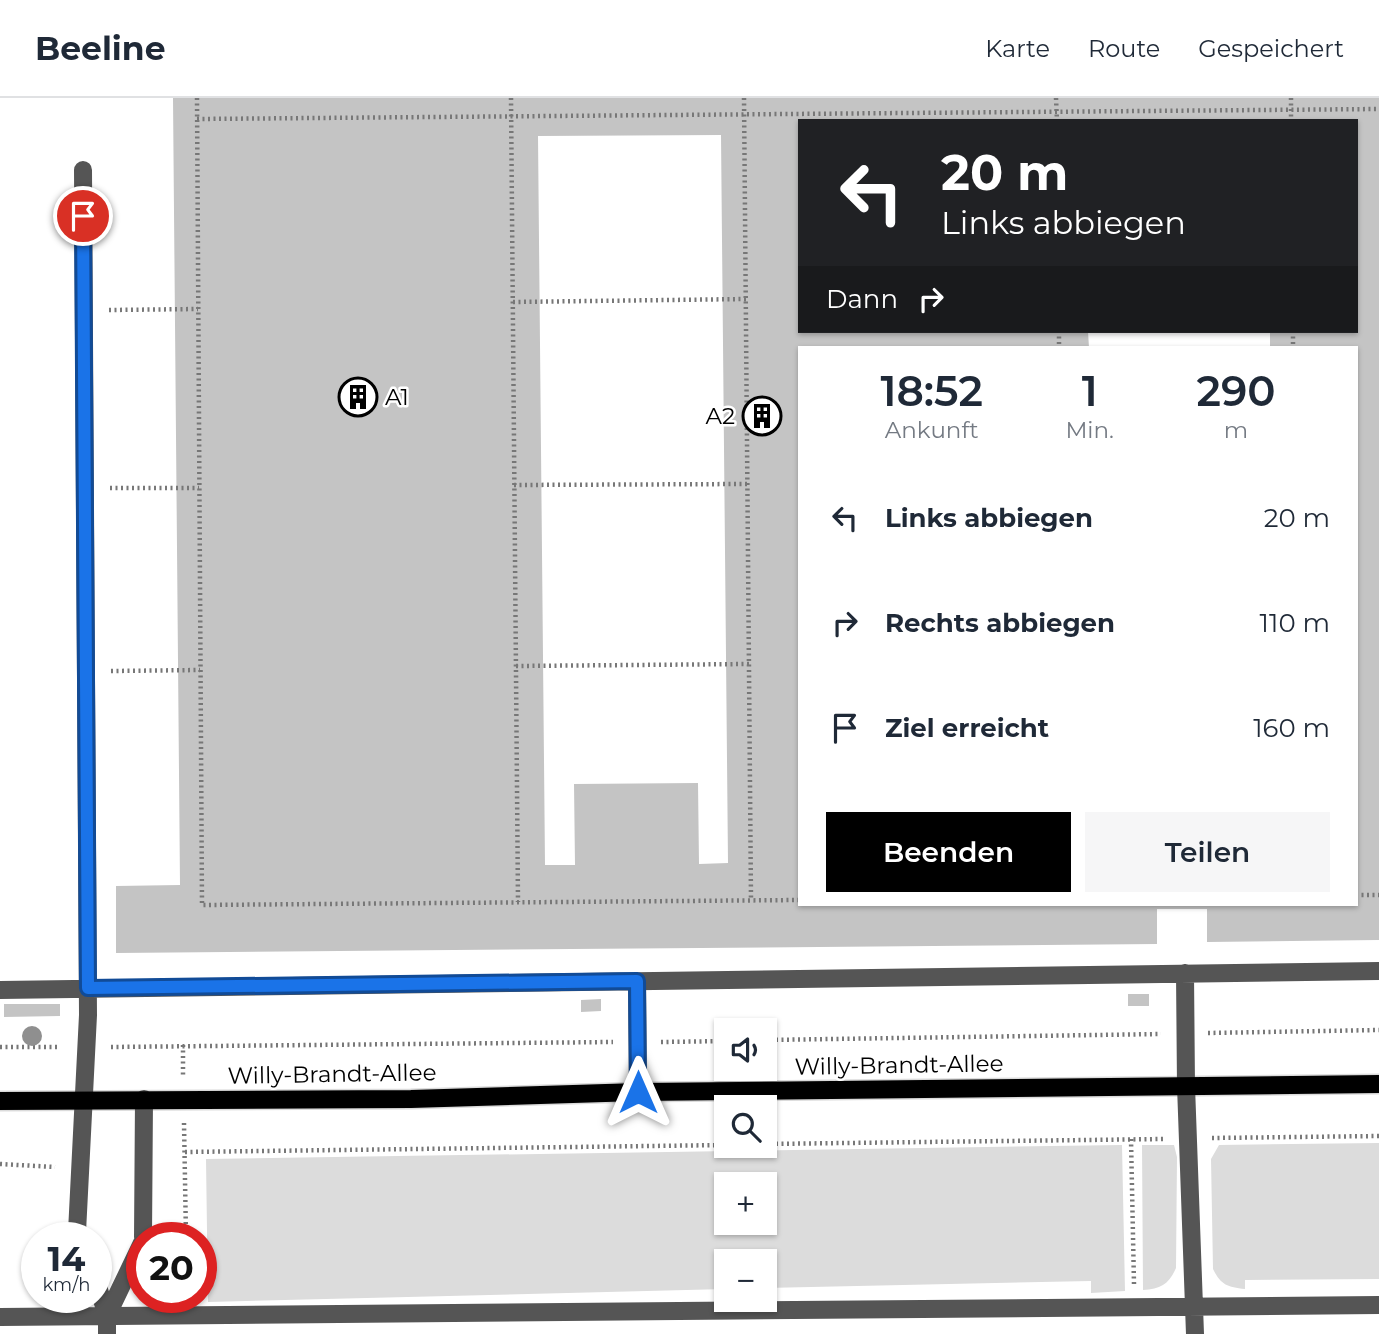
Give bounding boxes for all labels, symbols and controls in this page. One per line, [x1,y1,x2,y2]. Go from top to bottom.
text: Beeline [35,28,166,68]
text: Karte [985,34,1050,63]
text: Route [1088,34,1160,63]
text: Gespeichert [1198,34,1344,63]
text: 20 m [941,143,1068,202]
icon: left [826,147,917,238]
pin [53,186,113,246]
icon: arrive [64,197,102,235]
text: Links abbiegen [941,203,1186,242]
icon: right [912,280,950,318]
text: Dann [826,283,898,315]
text: 18:52 [880,365,983,417]
text: 1 [1082,365,1098,417]
text: 290 [1196,365,1275,417]
building icon: A1 [337,376,379,418]
place label: A1 [385,383,409,411]
building icon: A2 [741,395,783,437]
place label: A2 [705,402,735,430]
text: Ankunft [885,416,979,444]
text: Min. [1065,416,1114,444]
text: m [1224,416,1248,444]
icon: left [826,499,864,537]
text: Links abbiegen [885,502,1093,534]
text: 20 m [1264,502,1330,534]
icon: right [826,604,864,642]
text: Rechts abbiegen [885,607,1115,639]
text: 110 m [1260,607,1330,639]
icon: arrive [826,709,864,747]
text: Ziel erreicht [885,712,1049,744]
text: 160 m [1253,712,1330,744]
button: Beenden [826,812,1071,892]
button: Teilen [1085,812,1330,892]
map controls [714,1018,777,1312]
button: sound [714,1018,777,1081]
street label: Willy-Brandt-Allee [794,1049,1004,1081]
position arrow [601,1055,675,1129]
street label: Willy-Brandt-Allee [227,1058,437,1090]
button: search [714,1095,777,1158]
button: + [714,1172,777,1235]
speed limit sign: 20 [126,1222,217,1313]
text: 14 [48,1237,85,1280]
button: − [714,1249,777,1312]
text: km/h [42,1274,91,1296]

